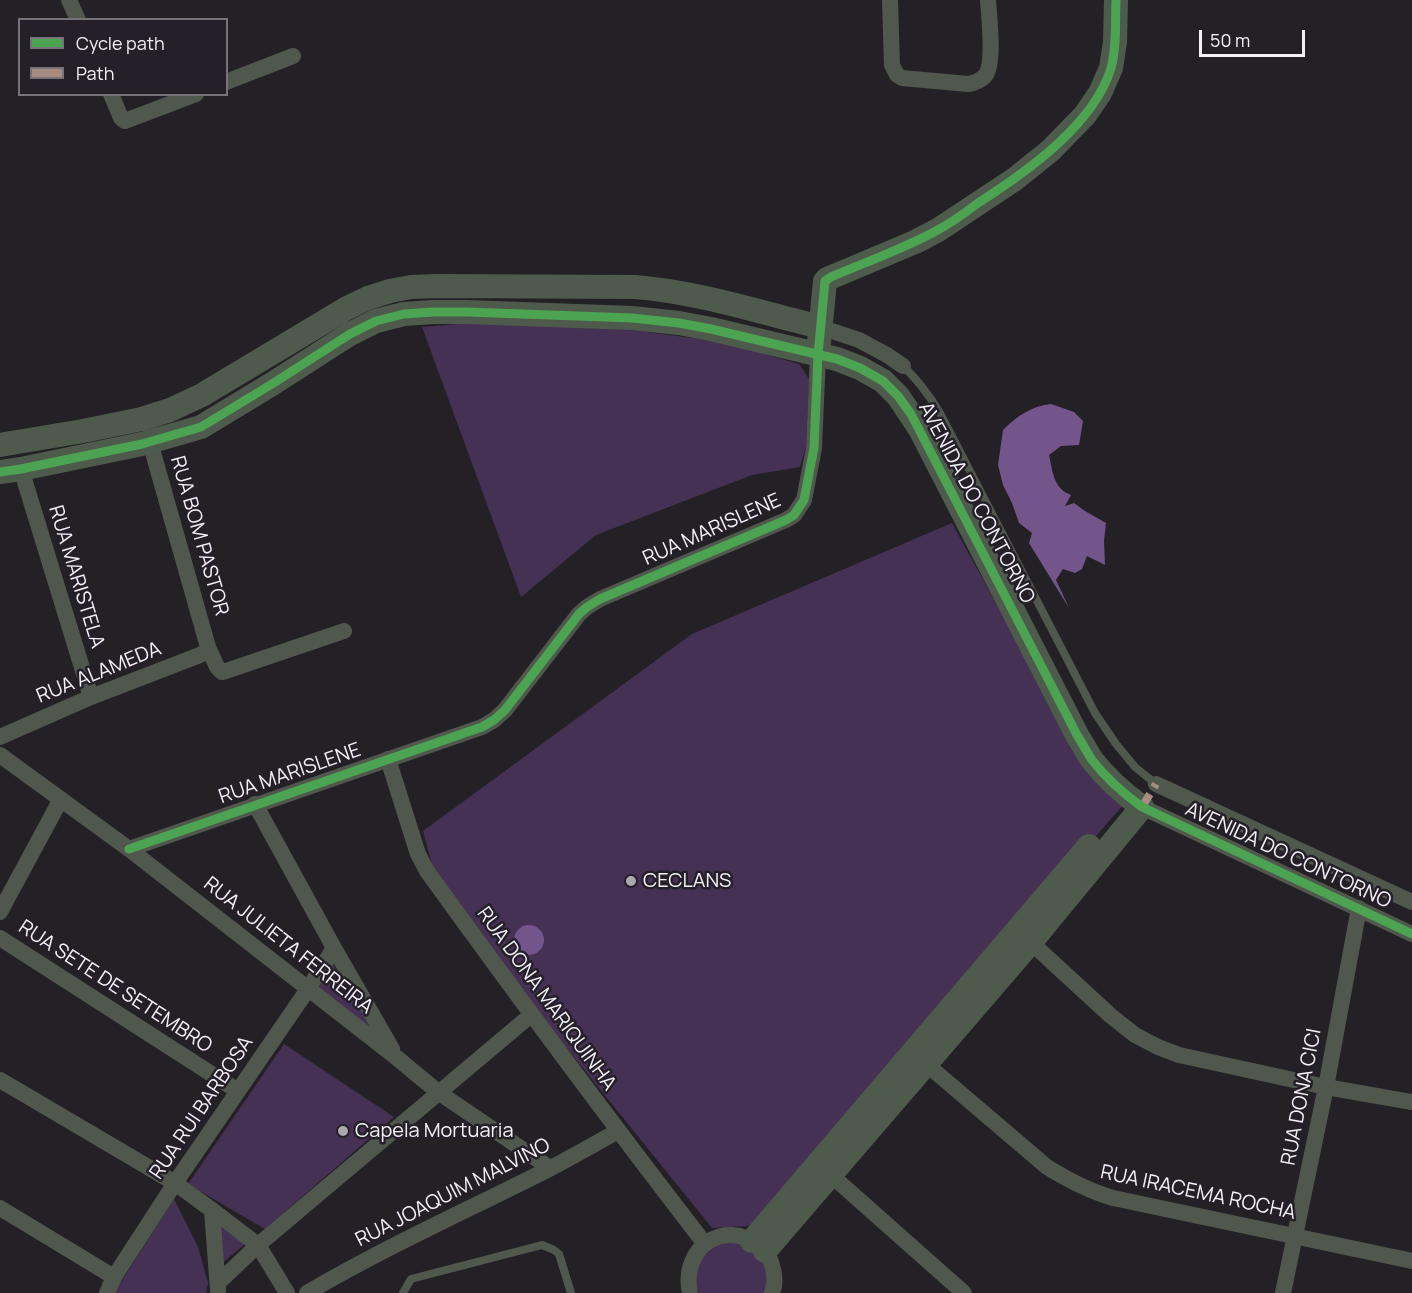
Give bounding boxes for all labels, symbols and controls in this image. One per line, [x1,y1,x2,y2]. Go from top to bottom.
legend [18,18,228,96]
scale bar [1202,18,1308,56]
text: 50 m [1210,28,1250,52]
text: Cycle path [76,31,165,55]
text: Path [76,61,114,85]
street label: AVENIDA DO CONTORNO [913,398,1039,608]
street label: RUA BOM PASTOR [165,453,233,619]
street label: RUA MARISLENE [639,489,785,571]
street label: RUA MARISTELA [43,503,109,651]
street label: RUA ALAMEDA [33,637,165,709]
street label: RUA MARISLENE [216,738,364,810]
street label: AVENIDA DO CONTORNO [1181,798,1395,914]
place label: CECLANS [643,869,731,893]
street label: RUA JULIETA FERREIRA [198,872,378,1020]
marker: CECLANS [624,874,638,888]
street label: RUA DONA MARIQUINHA [471,903,621,1095]
street label: RUA SETE DE SETEMBRO [14,915,216,1059]
street label: RUA DONA CICI [1277,1027,1327,1167]
street label: RUA RUI BARBOSA [145,1032,259,1184]
place label: Capela Mortuaria [355,1119,514,1143]
marker: Capela Mortuaria [336,1124,350,1138]
street label: RUA JOAQUIM MALVINO [352,1133,554,1253]
street label: RUA IRACEMA ROCHA [1098,1161,1298,1225]

